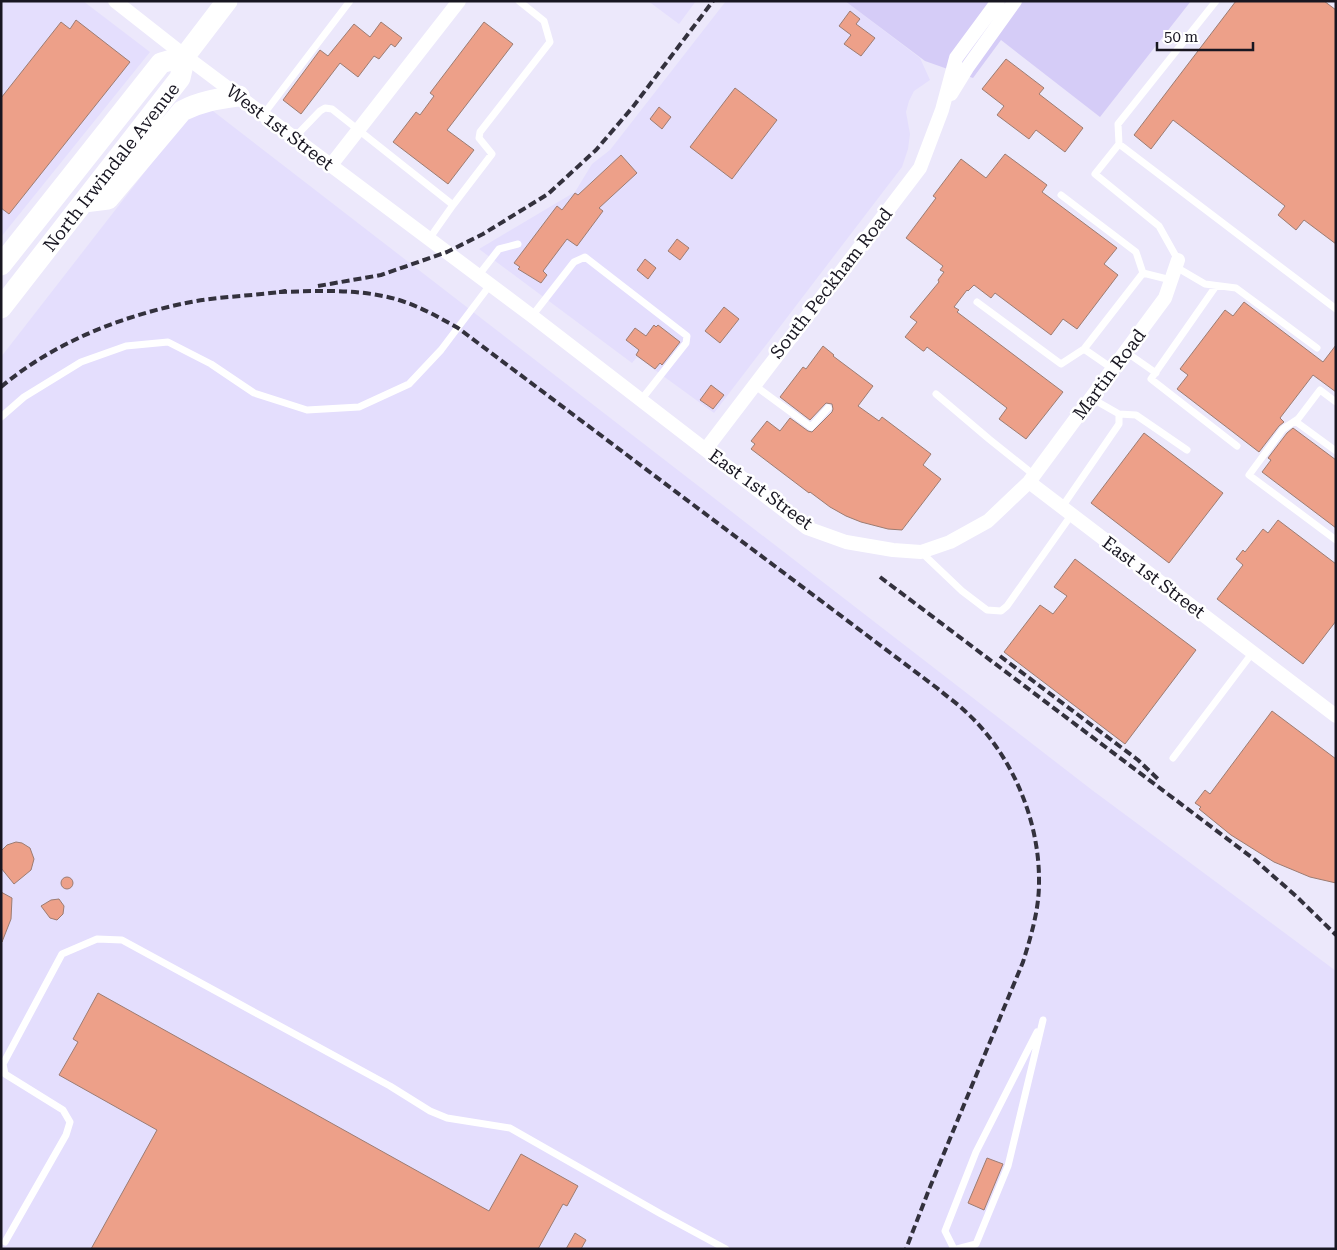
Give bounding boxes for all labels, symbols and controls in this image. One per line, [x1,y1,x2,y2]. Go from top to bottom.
scale bar [1157,20,1253,52]
text: 50 m [1164,28,1199,46]
street label: North Irwindale Avenue [39,78,183,256]
street label: West 1st Street [222,80,338,174]
street label: South Peckham Road [766,203,897,363]
street label: Martin Road [1068,324,1150,423]
street label: East 1st Street [705,444,817,534]
street label: East 1st Street [1099,532,1210,622]

